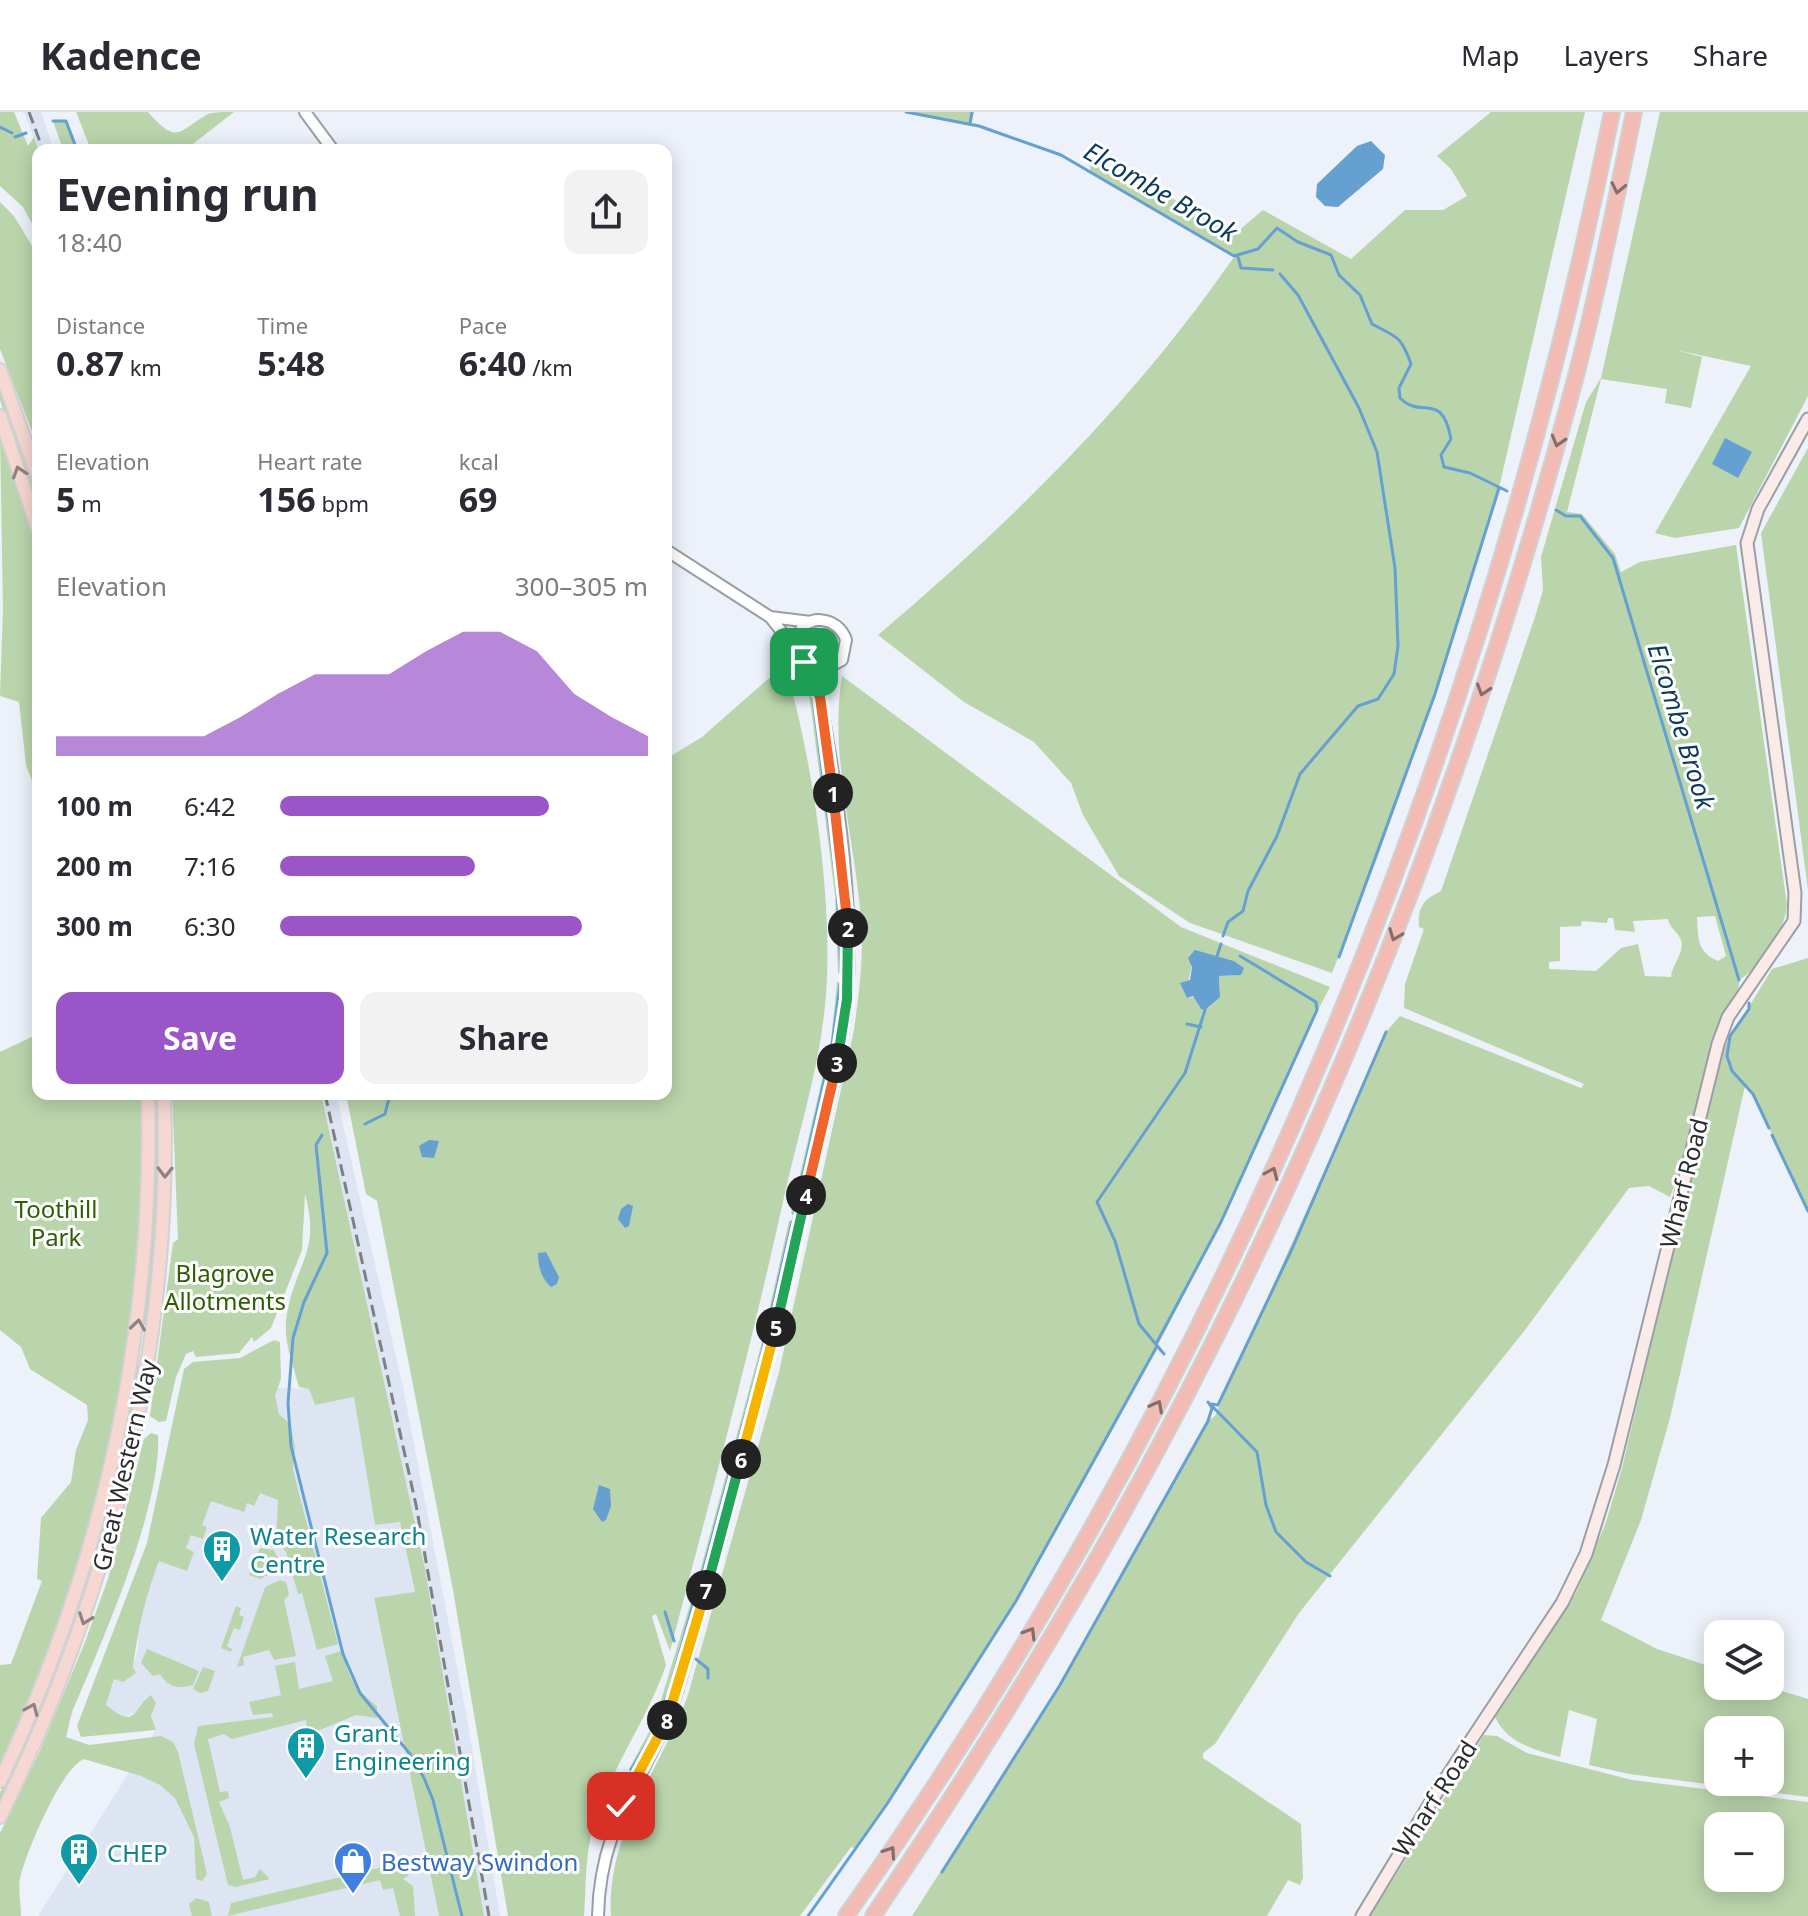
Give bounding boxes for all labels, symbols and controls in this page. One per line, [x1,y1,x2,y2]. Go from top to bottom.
text: Kadence [40,29,202,81]
text: Map [1461,36,1519,74]
text: Layers [1563,36,1649,74]
text: Share [1693,36,1768,74]
water label: Elcombe Brook [1078,133,1245,250]
text: Evening run [56,164,319,224]
button: share [564,170,648,254]
one-way arrow [1610,181,1627,195]
text: 18:40 [56,224,122,260]
text: Distance [56,310,145,340]
text: Time [257,310,308,340]
text: Pace [459,310,507,340]
text: 0.87 [56,340,124,386]
text: 5:48 [257,340,325,386]
text: 6:40 [459,340,527,386]
text: km [124,352,162,382]
text: /km [527,352,573,382]
one-way arrow [1551,434,1568,448]
text: Elevation [56,446,150,476]
text: Heart rate [257,446,362,476]
text: kcal [459,446,499,476]
one-way arrow [13,466,29,480]
text: 5 [56,476,75,522]
text: 156 [257,476,316,522]
text: 69 [459,476,498,522]
text: m [75,488,102,518]
text: bpm [316,488,369,518]
text: Elevation [56,568,167,604]
text: 300–305 m [515,568,648,604]
pin [770,628,838,696]
water label: Elcombe Brook [1640,639,1725,814]
icon: arrive [782,640,826,684]
one-way arrow [1477,683,1493,697]
pin: 1 [813,773,853,813]
text: 1 [827,778,839,808]
text: 100 m [56,788,133,824]
text: 6:42 [184,788,236,824]
text: 200 m [56,848,133,884]
text: 7:16 [184,848,236,884]
text: 300 m [56,908,133,944]
text: 6:30 [184,908,236,944]
pin: 2 [828,908,868,948]
text: 2 [842,913,854,943]
one-way arrow [1388,927,1405,941]
button: Save [56,992,344,1084]
button: Share [360,992,648,1084]
pin: 3 [817,1043,857,1083]
text: 3 [831,1048,843,1078]
street label: Wharf Road [1651,1115,1715,1251]
one-way arrow [156,1166,174,1179]
one-way arrow [1262,1166,1278,1181]
pin: 4 [786,1175,826,1215]
text: 4 [800,1180,812,1210]
park label: Toothill Park [15,1192,97,1253]
park label: Blagrove Allotments [164,1256,286,1317]
pin: 5 [756,1307,796,1347]
text: 5 [770,1312,782,1342]
one-way arrow [129,1318,146,1332]
street label: Great Western Way [84,1355,165,1574]
one-way arrow [1147,1399,1162,1414]
pin: 6 [721,1439,761,1479]
text: 6 [735,1444,747,1474]
place label: Water Research Centre [250,1519,426,1580]
building icon: Water Research Centre [201,1528,243,1583]
pin: 7 [686,1570,726,1610]
text: 7 [700,1575,712,1605]
one-way arrow [78,1611,95,1625]
map controls [1704,1620,1784,1892]
button: layers [1704,1620,1784,1700]
one-way arrow [1020,1627,1036,1642]
pin: 8 [647,1700,687,1740]
one-way arrow [22,1703,38,1718]
text: 8 [661,1705,673,1735]
place label: Grant Engineering [334,1716,471,1777]
button: + [1704,1716,1784,1796]
building icon: Grant Engineering [285,1725,327,1780]
street label: Wharf Road [1384,1733,1484,1863]
pin [587,1772,655,1840]
icon: check [599,1784,643,1828]
button: − [1704,1812,1784,1892]
building icon: CHEP [58,1831,100,1886]
place label: CHEP [107,1836,168,1869]
shop icon: Bestway Swindon [332,1840,374,1895]
place label: Bestway Swindon [381,1845,578,1878]
one-way arrow [881,1846,896,1860]

